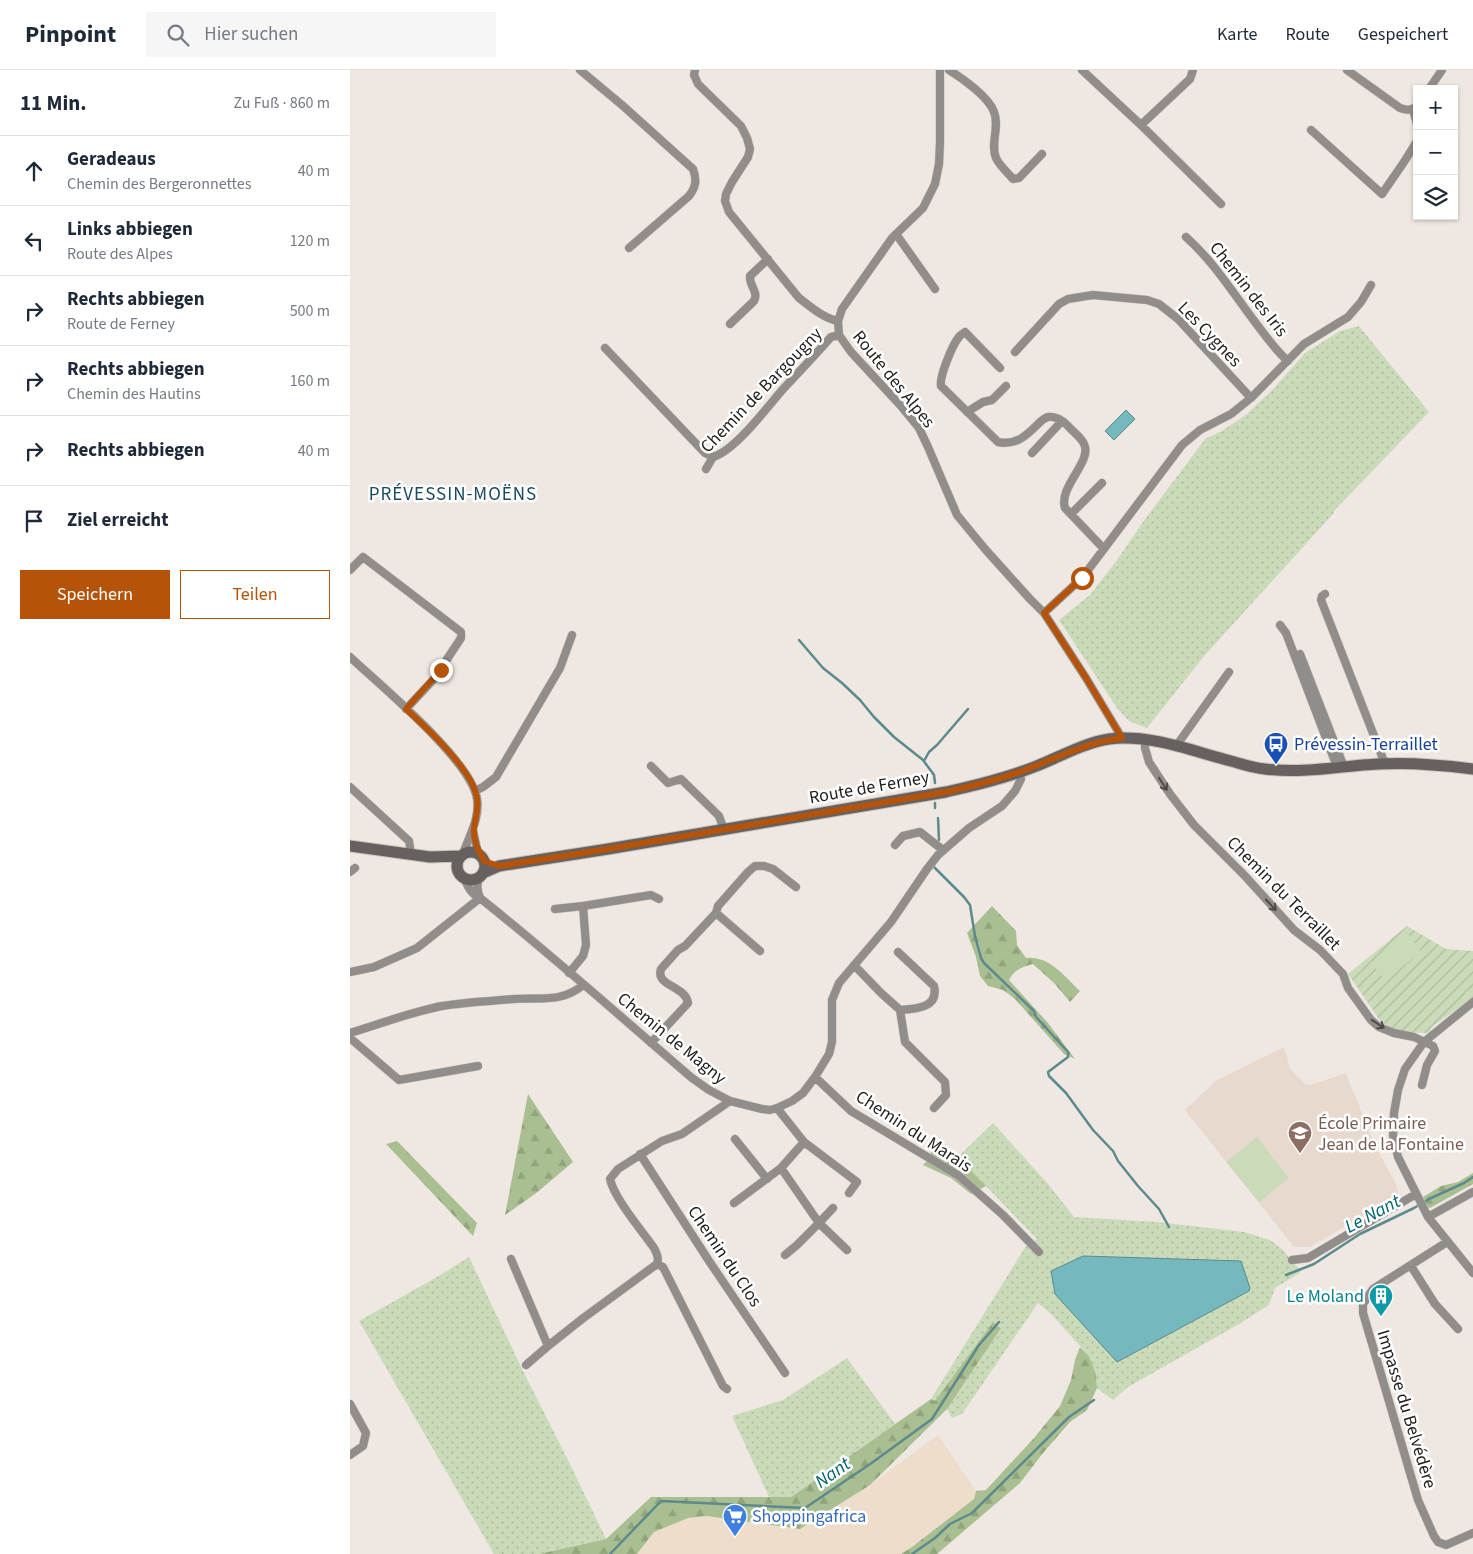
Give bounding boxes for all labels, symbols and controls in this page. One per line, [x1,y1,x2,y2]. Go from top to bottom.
search box [146,12,496,57]
text: Pinpoint [25,17,116,52]
icon: search [164,21,192,49]
text: Hier suchen [204,21,298,48]
text: Karte [1217,22,1257,47]
text: Route [1285,22,1330,47]
text: Gespeichert [1358,22,1448,47]
map controls [1413,85,1458,220]
button: + [1413,85,1458,130]
text: 11 Min. [20,88,87,118]
text: Zu Fuß · 860 m [234,92,330,114]
button: − [1413,130,1458,175]
text: Geradeaus [67,146,156,173]
icon: ahead [20,157,48,185]
text: 40 m [298,160,330,182]
text: Chemin des Bergeronnettes [67,173,251,195]
button: layers [1413,175,1458,220]
text: Links abbiegen [67,216,193,243]
icon: left [20,227,48,255]
text: 120 m [290,230,330,252]
street label: Chemin des Iris [1203,236,1294,342]
text: Route des Alpes [67,243,173,265]
text: Rechts abbiegen [67,286,205,313]
street label: Les Cygnes [1172,296,1247,373]
icon: right [20,297,48,325]
text: 500 m [290,300,330,322]
text: Route de Ferney [67,313,175,335]
street label: Chemin de Bargougny [695,322,828,459]
street label: Route des Alpes [846,325,941,433]
text: Rechts abbiegen [67,356,205,383]
icon: right [20,367,48,395]
text: 160 m [290,370,330,392]
text: Chemin des Hautins [67,383,201,405]
icon: right [20,437,48,465]
text: Rechts abbiegen [67,437,205,464]
text: 40 m [298,440,330,462]
district label: PRÉVESSIN-MOËNS [369,481,537,508]
icon: arrive [20,507,48,535]
text: Ziel erreicht [67,507,168,534]
route start [1071,567,1094,590]
button: Speichern [20,570,170,619]
button: Teilen [180,570,330,619]
route end [430,659,453,682]
bus stop icon: Prévessin-Terraillet [1263,731,1289,765]
place label: Prévessin-Terraillet [1294,732,1438,757]
street label: Route de Ferney [807,765,932,810]
one-way arrow [1159,776,1169,790]
street label: Chemin du Terraillet [1221,831,1346,956]
one-way arrow [1265,898,1277,911]
street label: Chemin de Magny [612,987,732,1091]
one-way arrow [1371,1019,1385,1030]
street label: Chemin du Marais [851,1084,977,1178]
place label: École Primaire Jean de la Fontaine [1318,1111,1464,1157]
school or university icon: École Primaire Jean de la Fontaine [1287,1120,1313,1154]
water label: Le Nant [1340,1188,1406,1240]
street label: Chemin du Clos [681,1201,768,1312]
building icon: Le Moland [1368,1283,1394,1317]
place label: Le Moland [1287,1284,1364,1309]
street label: Impasse du Belvédère [1370,1327,1443,1492]
water label: Nant [810,1451,857,1495]
supermarket icon: Shoppingafrica [722,1503,748,1537]
place label: Shoppingafrica [752,1504,866,1529]

